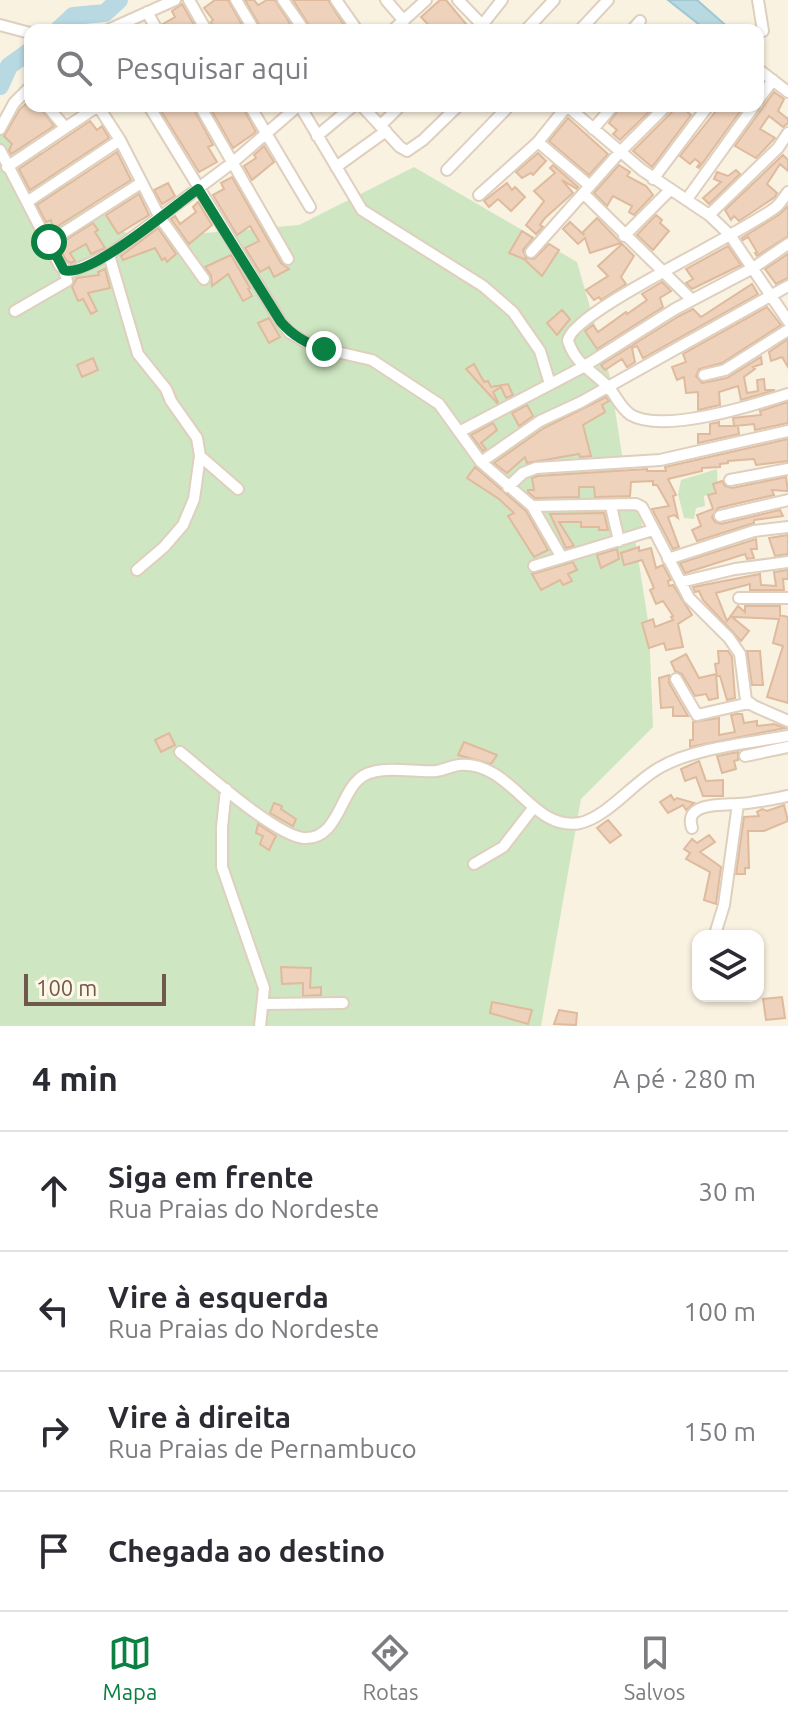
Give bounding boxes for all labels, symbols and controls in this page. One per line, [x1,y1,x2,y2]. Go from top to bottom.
search box [24,24,764,112]
icon: search [52,46,96,90]
text: Pesquisar aqui [116,51,309,85]
route start [31,224,67,260]
route end [306,331,342,367]
map controls [692,930,764,1002]
button: layers [692,930,764,1002]
scale bar [24,970,166,1006]
text: 100 m [36,975,97,1000]
text: 4 min [32,1059,118,1097]
text: A pé · 280 m [613,1064,756,1093]
text: Siga em frente [108,1160,314,1194]
icon: ahead [32,1169,76,1213]
text: 30 m [698,1177,756,1206]
text: Rua Praias do Nordeste [108,1194,379,1223]
text: Vire à esquerda [108,1280,329,1314]
icon: left [32,1289,76,1333]
text: 100 m [684,1297,756,1326]
text: Rua Praias do Nordeste [108,1314,379,1343]
text: Vire à direita [108,1400,291,1434]
icon: right [32,1409,76,1453]
text: 150 m [684,1417,756,1446]
text: Rua Praias de Pernambuco [108,1434,417,1463]
icon: arrive [32,1529,76,1573]
text: Chegada ao destino [108,1534,385,1568]
tab: Mapa [103,1631,157,1704]
tab: Rotas [362,1631,418,1704]
tab: Salvos [624,1631,685,1704]

